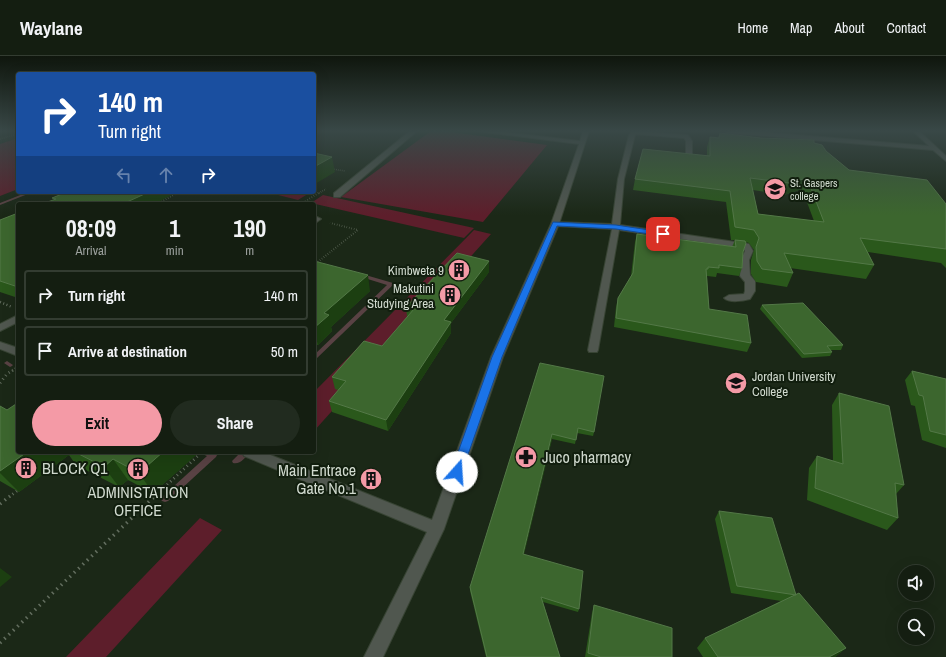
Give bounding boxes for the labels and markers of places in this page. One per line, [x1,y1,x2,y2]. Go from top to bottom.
school or university icon: St. Gaspers college [762,176,788,202]
place label: St. Gaspers college [790,176,838,203]
pin [646,217,680,251]
building icon: Kimbweta 9 [446,257,472,283]
place label: Kimbweta 9 [388,262,444,279]
place label: Makutini Studying Area [367,280,434,312]
building icon: Makutini Studying Area [437,282,463,308]
place label: Jordan University College [752,368,836,400]
school or university icon: Jordan University College [723,370,749,396]
pharmacy icon: Juco pharmacy [513,444,539,470]
place label: Juco pharmacy [542,446,631,468]
building icon: BLOCK Q1 [13,455,39,481]
building icon: ADMINISTATION OFFICE [125,456,151,482]
place label: BLOCK Q1 [42,457,108,479]
place label: Main Entrace Gate No.1 [278,459,357,499]
building icon: Main Entrace Gate No.1 [358,466,384,492]
place label: ADMINISTATION OFFICE [87,481,188,521]

